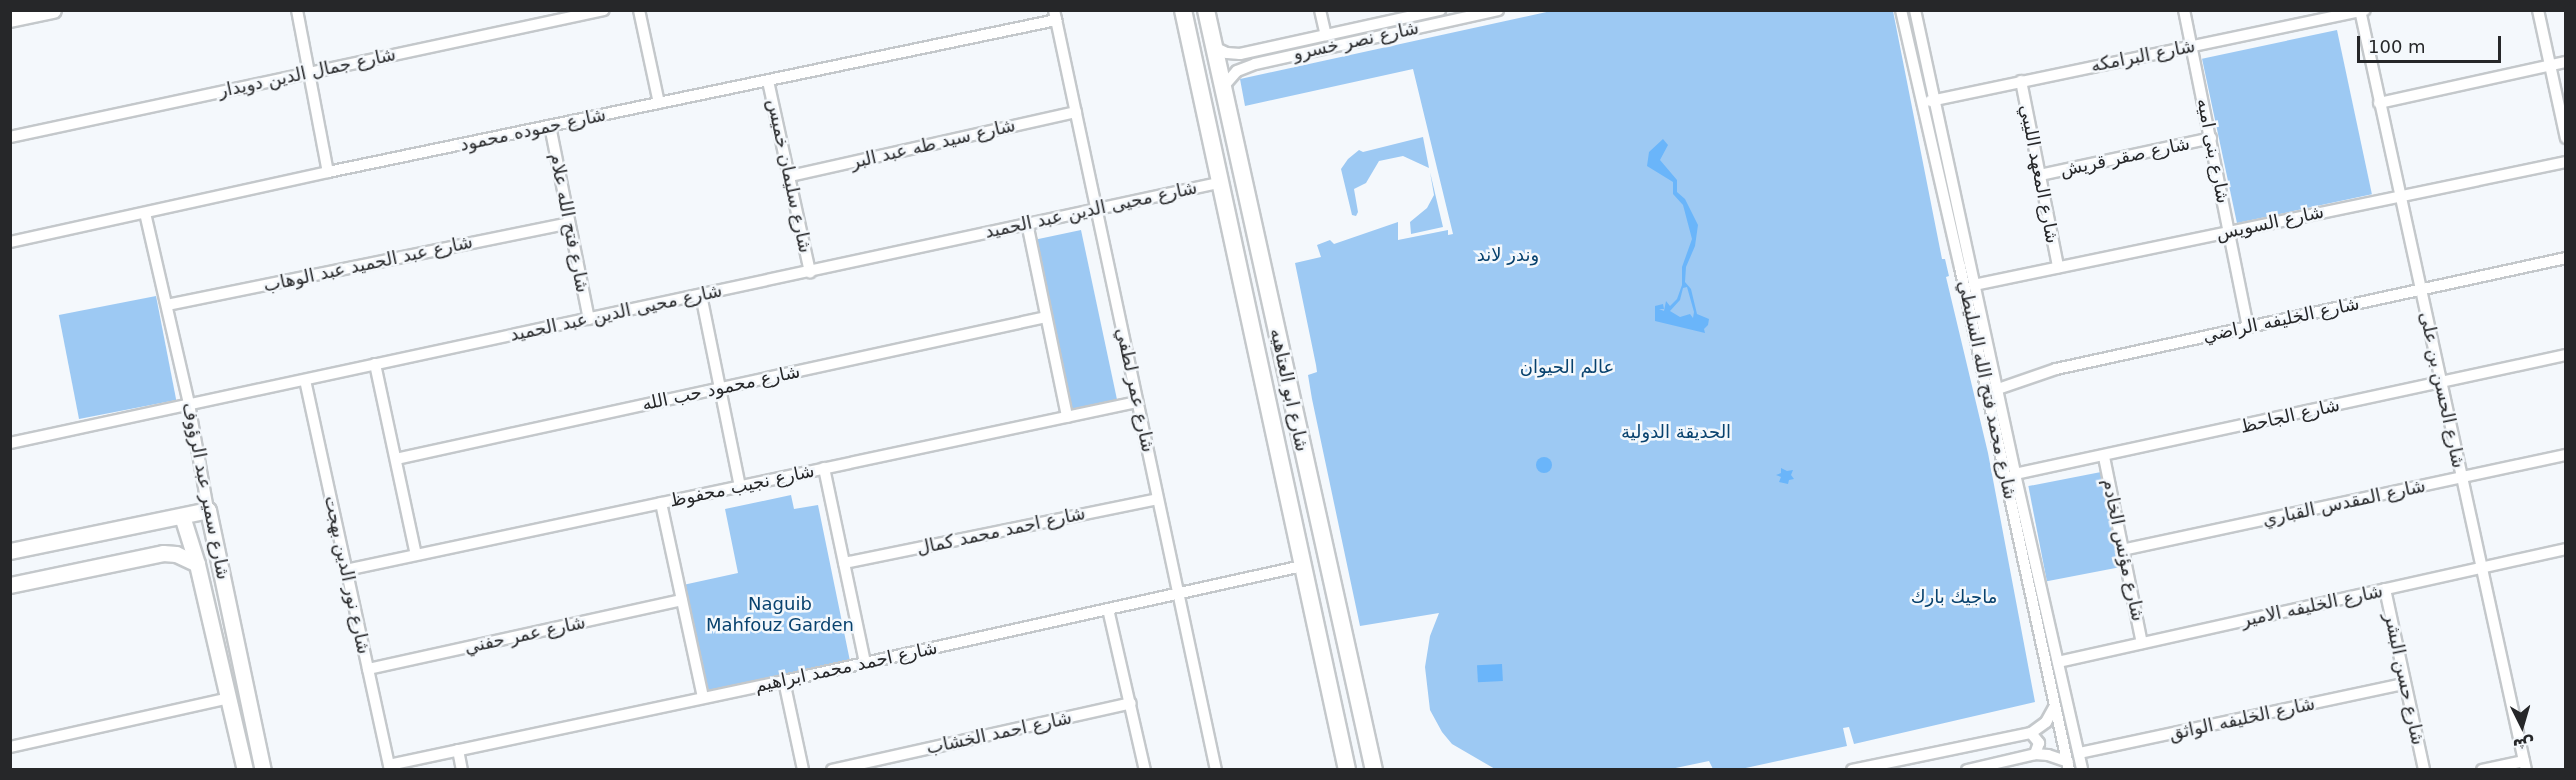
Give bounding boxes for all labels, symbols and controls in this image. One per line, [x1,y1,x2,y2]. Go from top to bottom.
street label: شارع نصر خسرو [1291,17,1421,65]
scale bar [2360,24,2504,62]
street label: شارع البرامكه [2089,35,2197,77]
text: 100 m [2368,36,2426,57]
street label: شارع جمال الدين دويدار [216,44,398,102]
street label: شارع سليمان خميس [762,97,816,255]
street label: شارع بنى اميه [2192,97,2234,205]
street label: شارع المعهد الليبي [2015,103,2063,245]
street label: شارع حموده محمود [458,104,608,156]
street label: شارع سيد طه عبد البر [849,115,1017,173]
street label: شارع صقر قريش [2058,133,2192,181]
street label: شارع فتح الله علام [545,151,593,295]
street label: شارع محيى الدين عبد الحميد [983,177,1199,243]
street label: شارع السويس [2214,201,2326,245]
street label: شارع عبد الحميد عبد الوهاب [261,231,475,297]
park label: وندر لاند [1477,244,1539,266]
street label: شارع محمد فتح الله السليطي [1953,278,2021,502]
street label: شارع محيى الدين عبد الحميد [508,280,724,346]
street label: شارع الخليفه الراضي [2201,293,2361,347]
street label: شارع الحسن بن على [2415,310,2469,470]
street label: شارع عمر لطفي [1111,326,1159,454]
street label: شارع ابو العتاهيه [1265,326,1313,454]
park label: عالم الحيوان [1520,356,1614,378]
street label: شارع محمود حب الله [640,361,802,415]
street label: شارع الجاحظ [2238,394,2342,438]
street label: شارع سمير عبد الرؤوف [178,401,234,581]
park label: الحديقة الدولية [1621,421,1731,443]
street label: شارع نجيب محفوظ [668,460,816,512]
street label: شارع المقدس القباري [2260,475,2428,531]
street label: شارع مؤنس الخادم [2097,477,2149,623]
street label: شارع نور الدين بهجت [320,494,374,656]
street label: شارع احمد محمد كمال [915,503,1087,559]
street label: شارع الخليفه الامير [2239,580,2385,632]
park label: ماجيك بارك [1911,586,1997,608]
park label: Naguib Mahfouz Garden [706,594,854,636]
street label: شارع حسن البشر [2379,611,2429,747]
street label: شارع عمر حفني [463,612,587,658]
street label: شارع احمد محمد ابراهيم [753,637,939,697]
street label: شارع الخليفه الواثق [2167,693,2317,745]
north arrow [2492,696,2552,756]
street label: شارع احمد الخشاب [924,707,1074,759]
text: ش [2512,734,2535,755]

